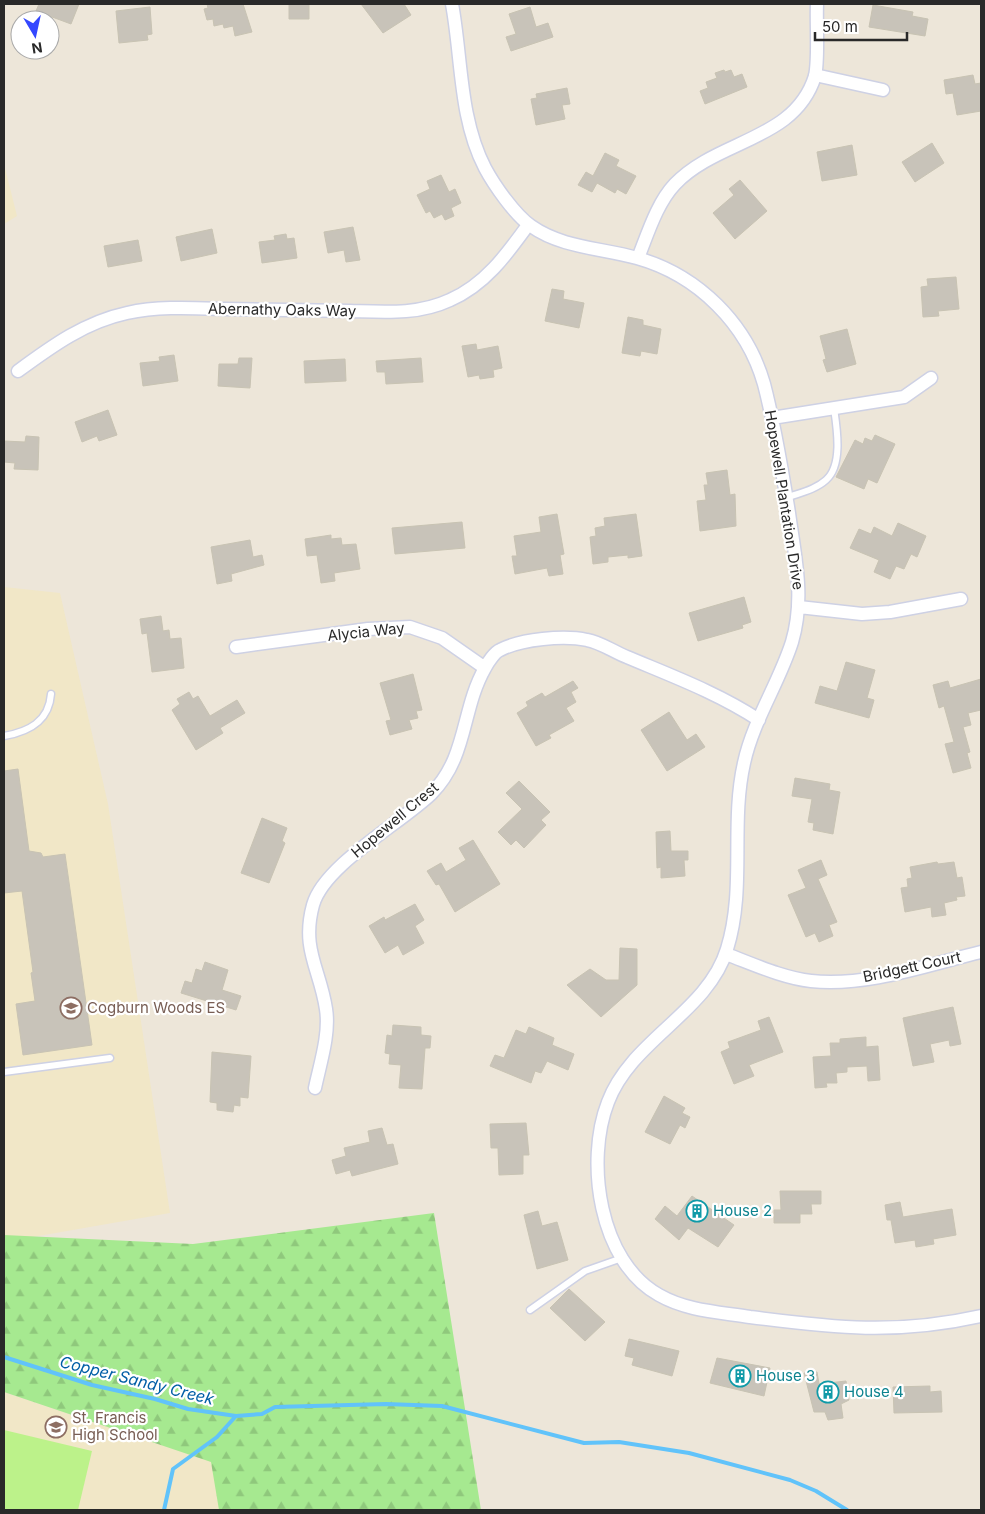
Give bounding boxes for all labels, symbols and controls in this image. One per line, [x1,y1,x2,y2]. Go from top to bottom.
north arrow [10,10,60,60]
scale bar [815,10,908,42]
text: 50 m [822,17,858,36]
text: N [31,39,44,58]
street label: Abernathy Oaks Way [208,299,357,320]
street label: Hopewell Plantation Drive [761,409,808,591]
street label: Alycia Way [326,618,406,645]
street label: Hopewell Crest [347,778,442,862]
street label: Bridgett Court [861,947,963,986]
school or university icon: Cogburn Woods ES [59,996,83,1020]
place label: Cogburn Woods ES [87,998,225,1017]
building icon: House 2 [685,1199,709,1223]
place label: House 2 [713,1201,772,1220]
water label: Copper Sandy Creek [58,1351,216,1409]
building icon: House 3 [728,1364,752,1388]
place label: House 3 [756,1366,815,1385]
building icon: House 4 [816,1380,840,1404]
place label: House 4 [844,1382,904,1401]
place label: St. Francis High School [72,1408,158,1444]
school or university icon: St. Francis High School [44,1415,68,1439]

